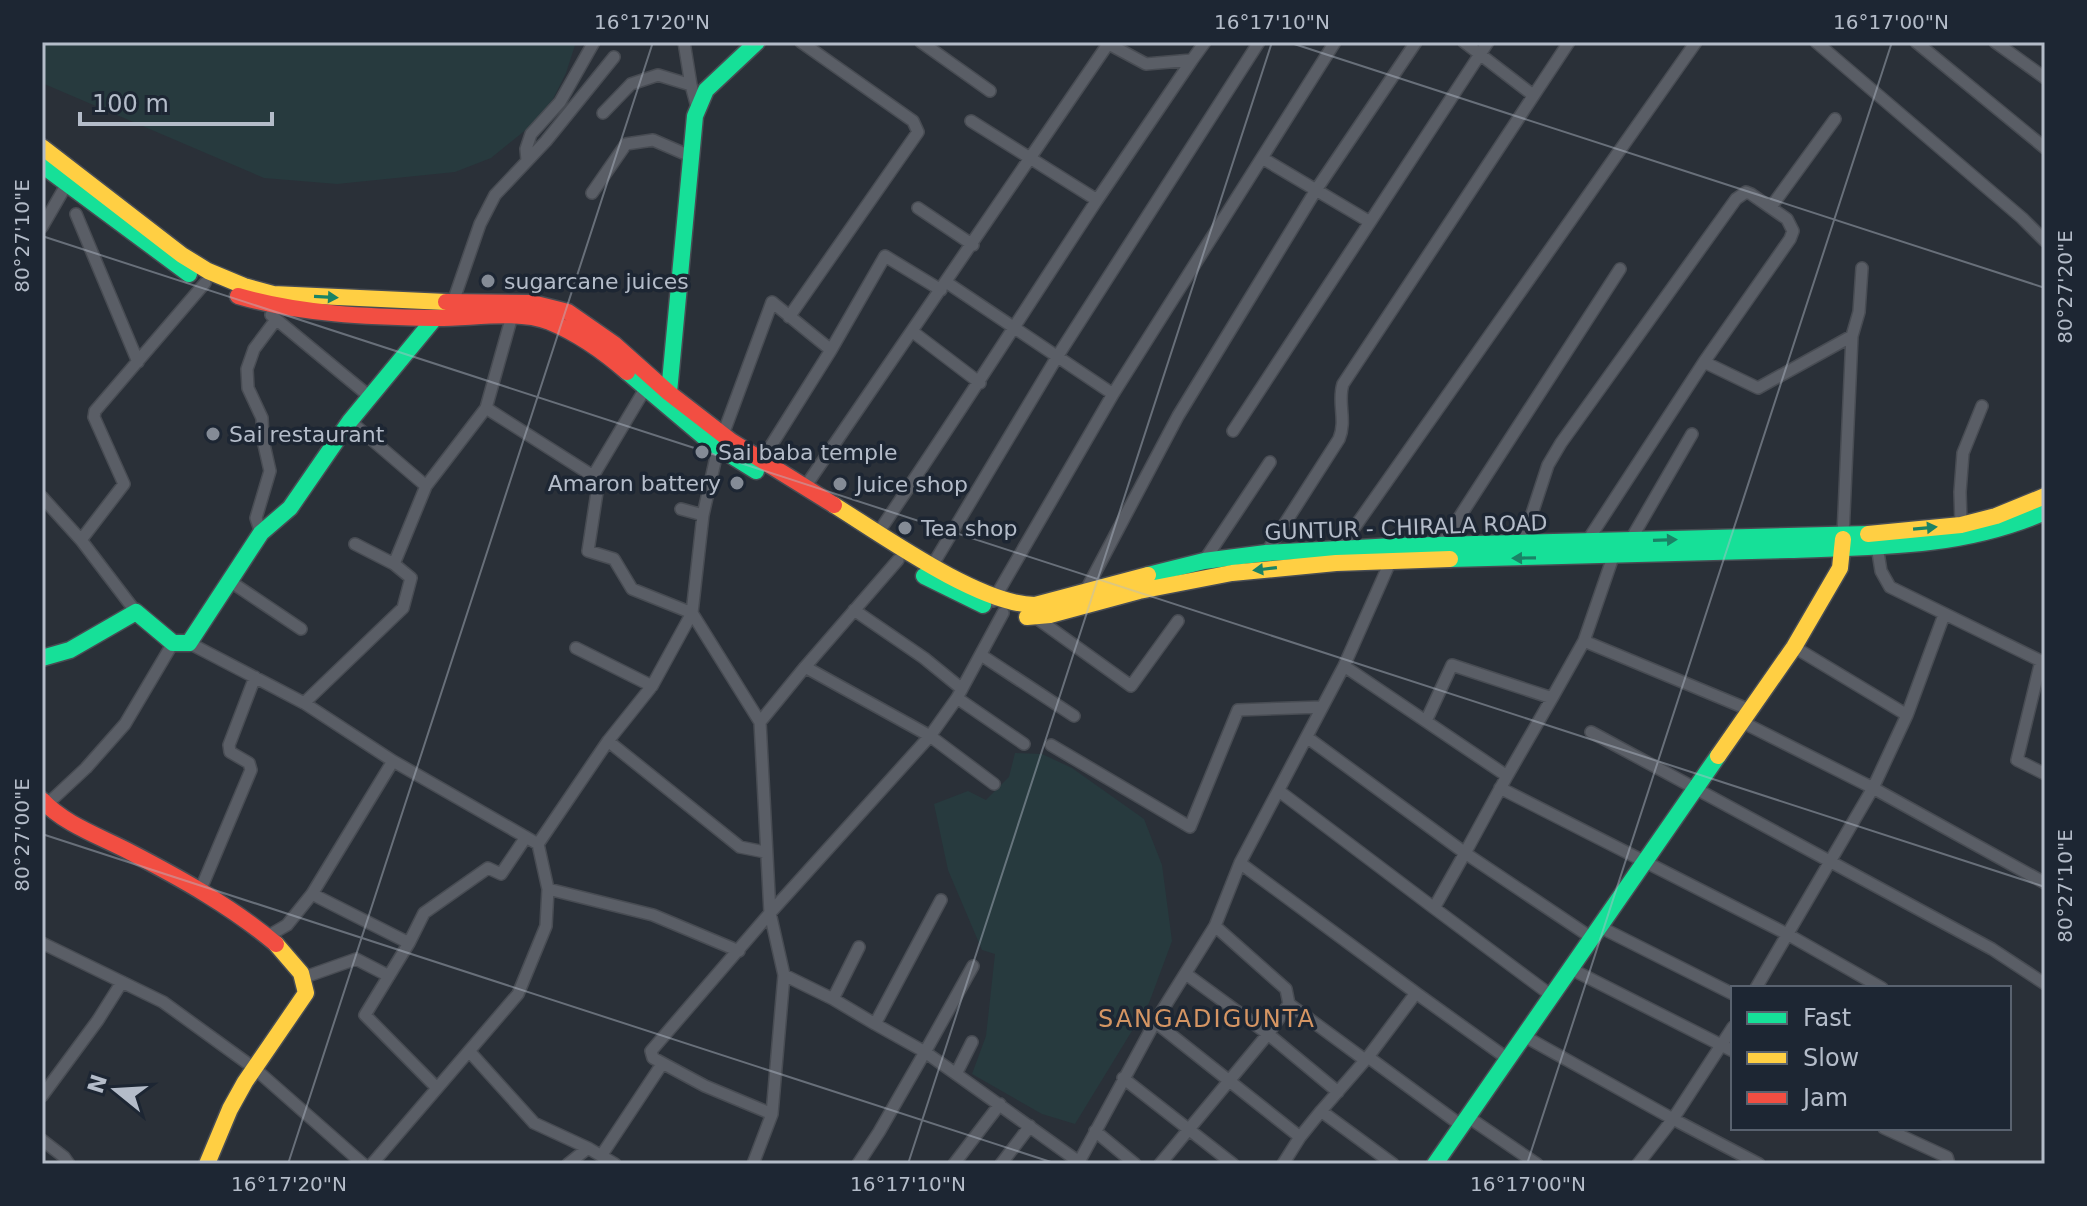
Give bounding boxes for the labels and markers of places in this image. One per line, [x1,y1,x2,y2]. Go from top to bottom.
place label: sugarcane juices [504,269,689,294]
marker: sugarcane juices [479,272,497,290]
place label: Sai restaurant [229,422,385,447]
marker: Sai restaurant [204,425,222,443]
place label: Sai baba temple [718,440,898,465]
marker: Sai baba temple [693,443,711,461]
place label: Amaron battery [548,471,721,496]
place label: Juice shop [854,472,968,497]
marker: Amaron battery [728,474,746,492]
marker: Juice shop [831,475,849,493]
place label: Tea shop [920,516,1018,541]
marker: Tea shop [896,519,914,537]

